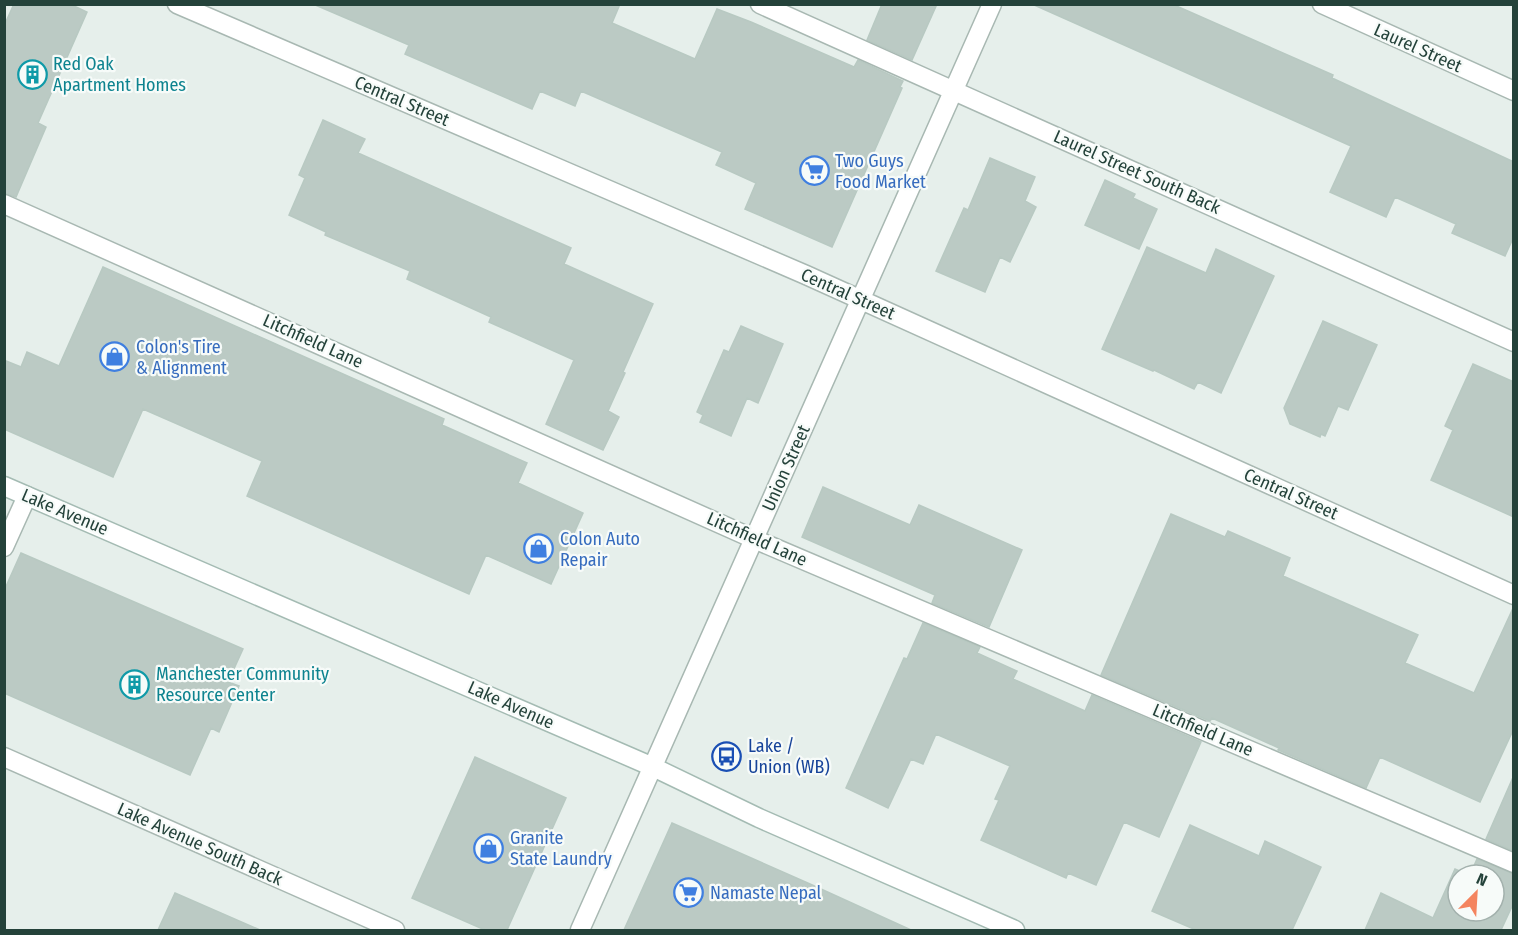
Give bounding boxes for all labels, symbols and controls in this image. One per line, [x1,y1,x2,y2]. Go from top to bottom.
street label: Laurel Street [1371,19,1466,77]
place label: Red Oak Apartment Homes [53,53,186,96]
building icon: Red Oak Apartment Homes [16,58,48,90]
street label: Central Street [351,71,453,131]
street label: Laurel Street South Back [1050,125,1224,219]
place label: Two Guys Food Market [835,150,926,193]
supermarket icon: Two Guys Food Market [798,155,830,187]
street label: Central Street [798,263,899,325]
street label: Litchfield Lane [260,309,367,373]
place label: Colon's Tire & Alignment [136,336,227,379]
shop icon: Colon's Tire & Alignment [99,341,131,373]
street label: Union Street [757,421,815,515]
street label: Central Street [1241,463,1342,525]
street label: Lake Avenue [18,484,112,540]
street label: Litchfield Lane [704,507,811,571]
place label: Colon Auto Repair [560,528,640,571]
shop icon: Colon Auto Repair [523,533,555,565]
place label: Manchester Community Resource Center [156,663,329,706]
building icon: Manchester Community Resource Center [119,668,151,700]
street label: Lake Avenue [464,676,558,734]
street label: Litchfield Lane [1149,699,1257,761]
place label: Lake / Union (WB) [748,735,830,778]
bus stop icon: Lake / Union (WB) [711,740,743,772]
street label: Lake Avenue South Back [114,798,287,891]
place label: Granite State Laundry [510,827,612,870]
shop icon: Granite State Laundry [473,832,505,864]
north arrow [1446,863,1506,923]
text: N [1474,869,1490,890]
supermarket icon: Namaste Nepal [673,877,705,909]
place label: Namaste Nepal [710,882,822,904]

